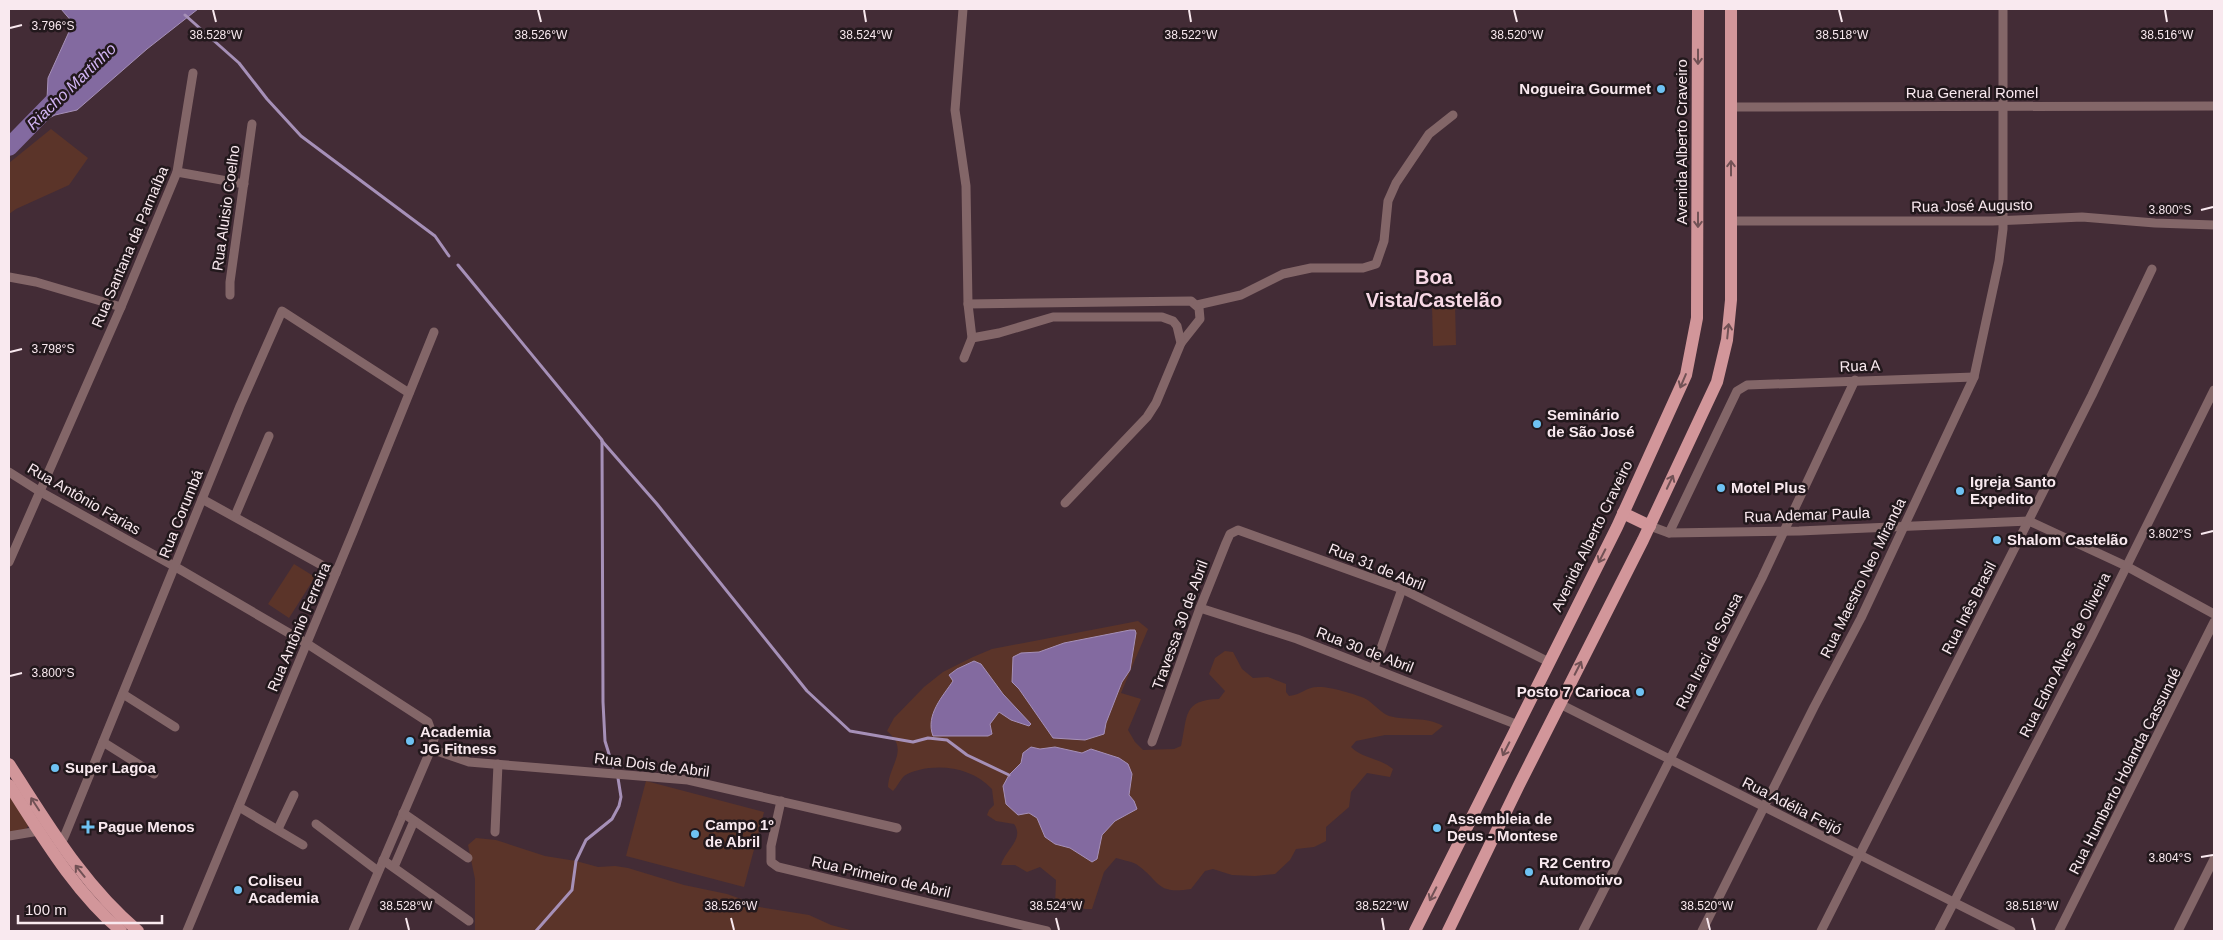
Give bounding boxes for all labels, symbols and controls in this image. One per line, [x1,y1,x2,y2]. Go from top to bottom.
text: 3.796°S [32,19,74,33]
text: 38.528°W [190,28,243,42]
text: 38.526°W [515,28,568,42]
text: 38.524°W [840,28,893,42]
text: 38.522°W [1165,28,1218,42]
text: 38.520°W [1491,28,1544,42]
text: 38.518°W [1816,28,1869,42]
text: 38.516°W [2141,28,2194,42]
water label: Riacho Martinho [24,40,119,133]
one-way arrow [1693,49,1703,65]
street label: Avenida Alberto Craveiro [1673,59,1690,225]
place label: Nogueira Gourmet [1519,80,1651,97]
marker: Nogueira Gourmet [1655,83,1667,95]
street label: Rua General Romel [1906,84,2038,101]
street label: Rua Aluisio Coelho [208,144,243,272]
one-way arrow [1726,161,1736,177]
street label: Rua Santana da Parnaíba [88,163,172,330]
street label: Rua José Augusto [1911,196,2033,215]
text: 3.800°S [2149,203,2191,217]
one-way arrow [1693,212,1703,228]
district label: Boa Vista/Castelão [1366,266,1502,311]
one-way arrow [1724,323,1733,339]
text: 3.798°S [32,342,74,356]
street label: Rua A [1839,356,1881,375]
one-way arrow [1678,373,1688,388]
place label: Seminário de São José [1547,406,1635,440]
marker: Seminário de São José [1531,418,1543,430]
street label: Avenida Alberto Craveiro [1548,458,1635,614]
street label: Rua Antônio Farias [25,459,144,538]
street label: Rua Corumbá [155,467,206,560]
place label: Igreja Santo Expedito [1970,473,2056,507]
one-way arrow [1666,475,1676,490]
place label: Motel Plus [1731,479,1806,496]
marker: Motel Plus [1715,482,1727,494]
marker: Igreja Santo Expedito [1954,485,1966,497]
street label: Rua Maestro Neo Miranda [1816,494,1909,661]
street label: Rua Ademar Paula [1744,504,1871,525]
text: 3.802°S [2149,527,2191,541]
place label: Shalom Castelão [2007,531,2128,548]
marker: Shalom Castelão [1991,534,2003,546]
street label: Rua 31 de Abril [1326,539,1428,594]
one-way arrow [1597,549,1607,564]
street label: Travessa 30 de Abril [1148,558,1211,692]
street label: Rua Antônio Ferreira [264,559,334,694]
street label: Rua Inês Brasil [1938,559,1999,657]
street label: Rua Edno Alves de Oliveira [2016,569,2114,740]
street label: Rua Iraci de Sousa [1672,589,1745,711]
street label: Rua 30 de Abril [1314,623,1416,676]
one-way arrow [1574,661,1583,676]
street label: Rua Humberto Holanda Cassundé [2065,665,2184,877]
text: 3.800°S [32,666,74,680]
place label: Posto 7 Carioca [1517,683,1631,700]
marker: Posto 7 Carioca [1634,686,1646,698]
place label: Academia JG Fitness [420,723,497,757]
marker: Academia JG Fitness [404,735,416,747]
one-way arrow [1501,741,1510,756]
street label: Rua Dois de Abril [594,749,711,780]
place label: Super Lagoa [65,759,157,776]
marker: Super Lagoa [49,762,61,774]
street label: Rua Adélia Feijó [1740,773,1845,838]
one-way arrow [30,798,40,812]
place label: Assembleia de Deus - Montese [1447,810,1558,844]
place label: Campo 1º de Abril [705,816,774,850]
place label: Pague Menos [98,818,195,835]
marker: Pague Menos [82,821,94,833]
marker: Assembleia de Deus - Montese [1431,822,1443,834]
marker: Campo 1º de Abril [689,828,701,840]
text: 3.804°S [2149,851,2191,865]
street label: Rua Primeiro de Abril [810,852,952,901]
place label: R2 Centro Automotivo [1539,854,1622,888]
one-way arrow [74,865,85,878]
marker: R2 Centro Automotivo [1523,866,1535,878]
place label: Coliseu Academia [248,872,320,906]
marker: Coliseu Academia [232,884,244,896]
one-way arrow [1428,886,1437,901]
scale bar [18,892,161,924]
text: 38.528°W [380,899,433,913]
text: 38.526°W [705,899,758,913]
text: 38.524°W [1030,899,1083,913]
text: 38.522°W [1356,899,1409,913]
text: 38.520°W [1681,899,1734,913]
text: 38.518°W [2006,899,2059,913]
text: 100 m [25,901,67,918]

